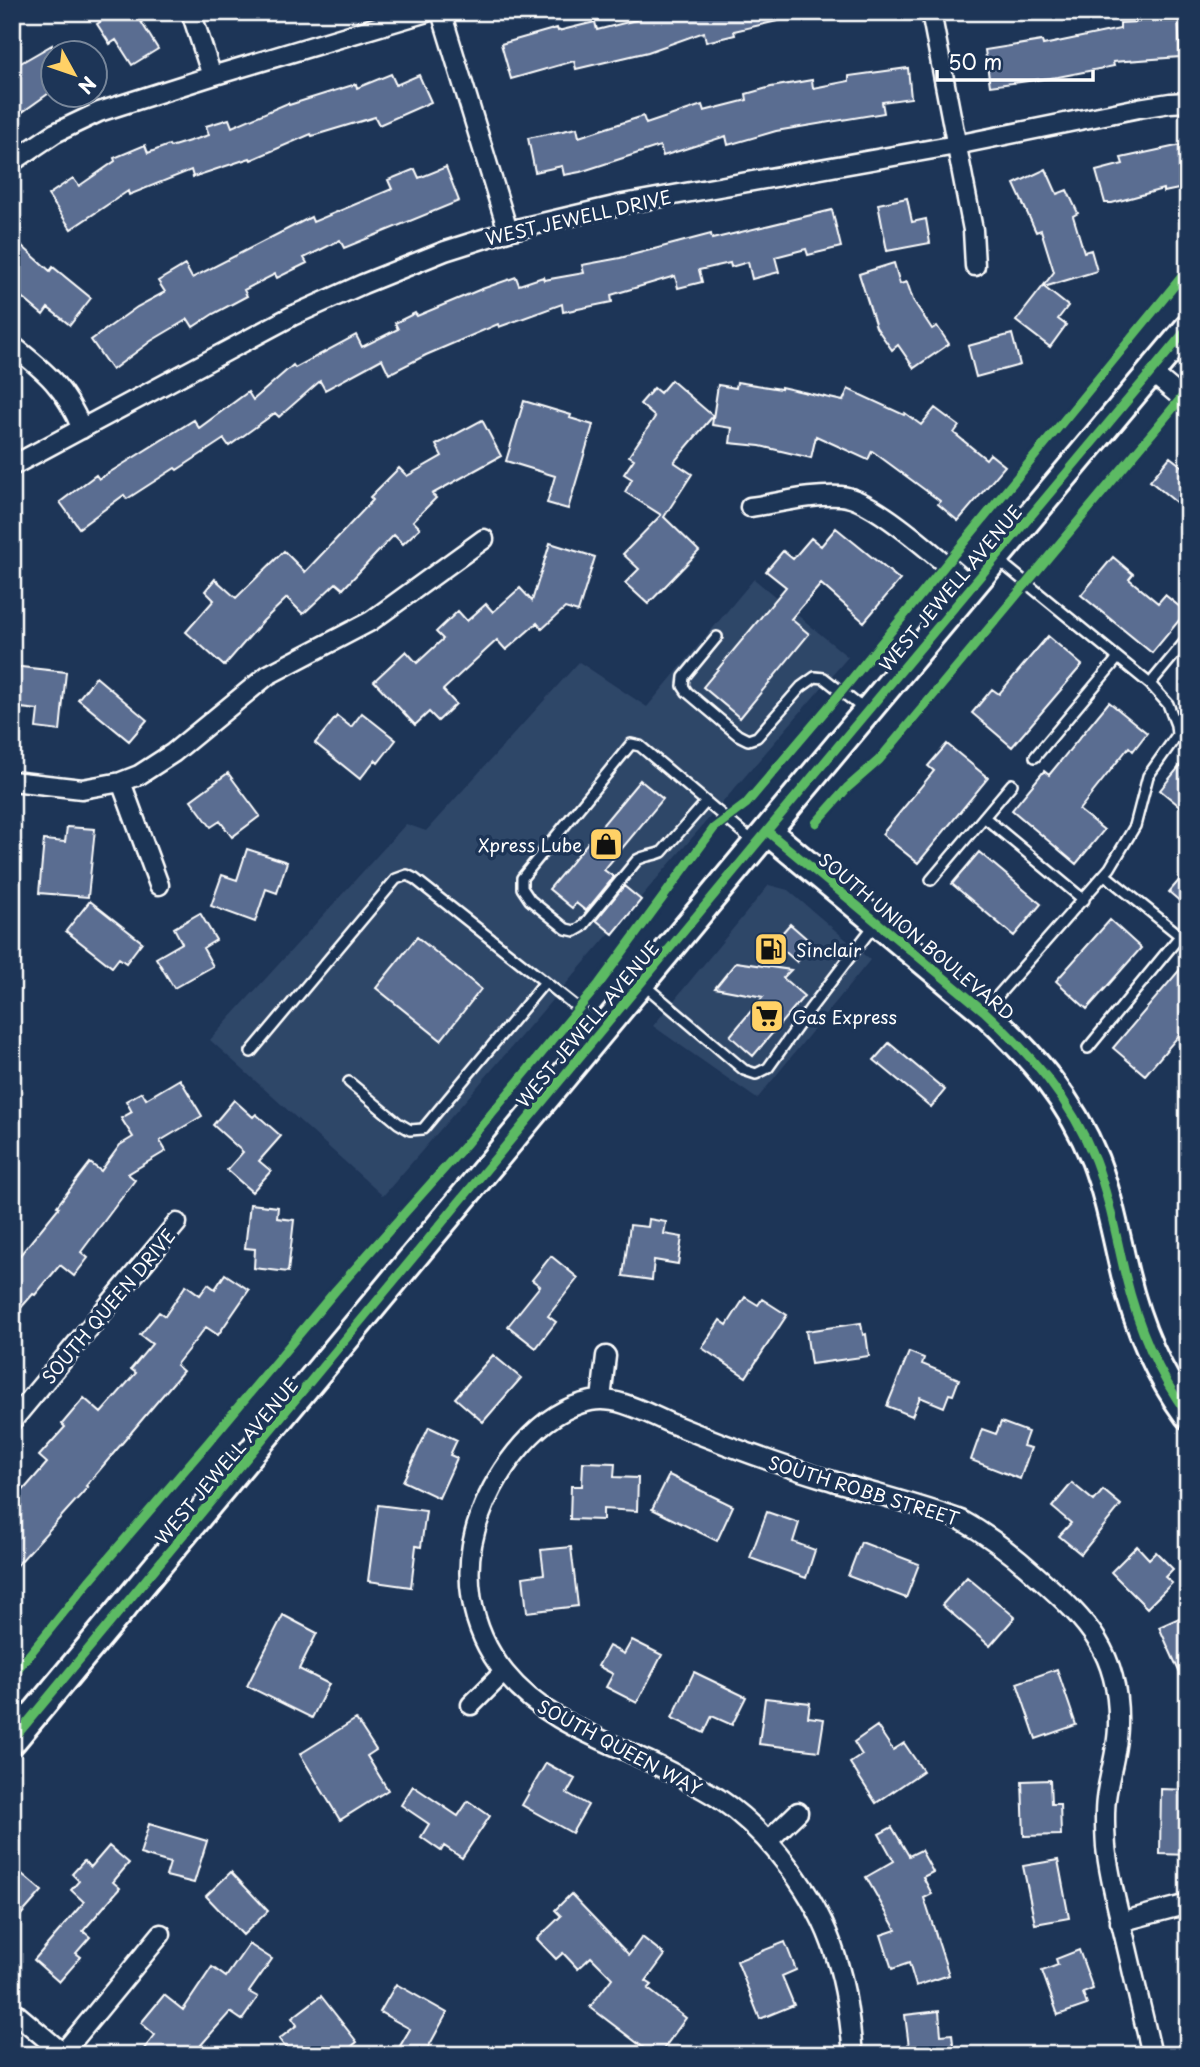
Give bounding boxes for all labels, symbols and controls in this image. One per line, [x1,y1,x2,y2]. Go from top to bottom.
north arrow [38,38,108,108]
scale bar [937,38,1093,82]
text: 50 m [948,45,1002,77]
text: N [72,71,103,100]
street label: WEST JEWELL DRIVE [482,182,674,252]
street label: WEST JEWELL AVENUE [872,499,1028,677]
shop icon: Xpress Lube [587,825,625,863]
place label: Xpress Lube [478,831,582,858]
street label: SOUTH UNION BOULEVARD [813,846,1021,1026]
fuel station icon: Sinclair [752,930,790,968]
street label: WEST JEWELL AVENUE [509,935,665,1113]
place label: Sinclair [796,936,862,963]
supermarket icon: Gas Express [748,997,786,1035]
place label: Gas Express [792,1003,897,1030]
street label: SOUTH QUEEN DRIVE [35,1223,181,1389]
street label: WEST JEWELL AVENUE [148,1372,304,1550]
street label: SOUTH ROBB STREET [765,1448,963,1532]
street label: SOUTH QUEEN WAY [533,1692,707,1802]

